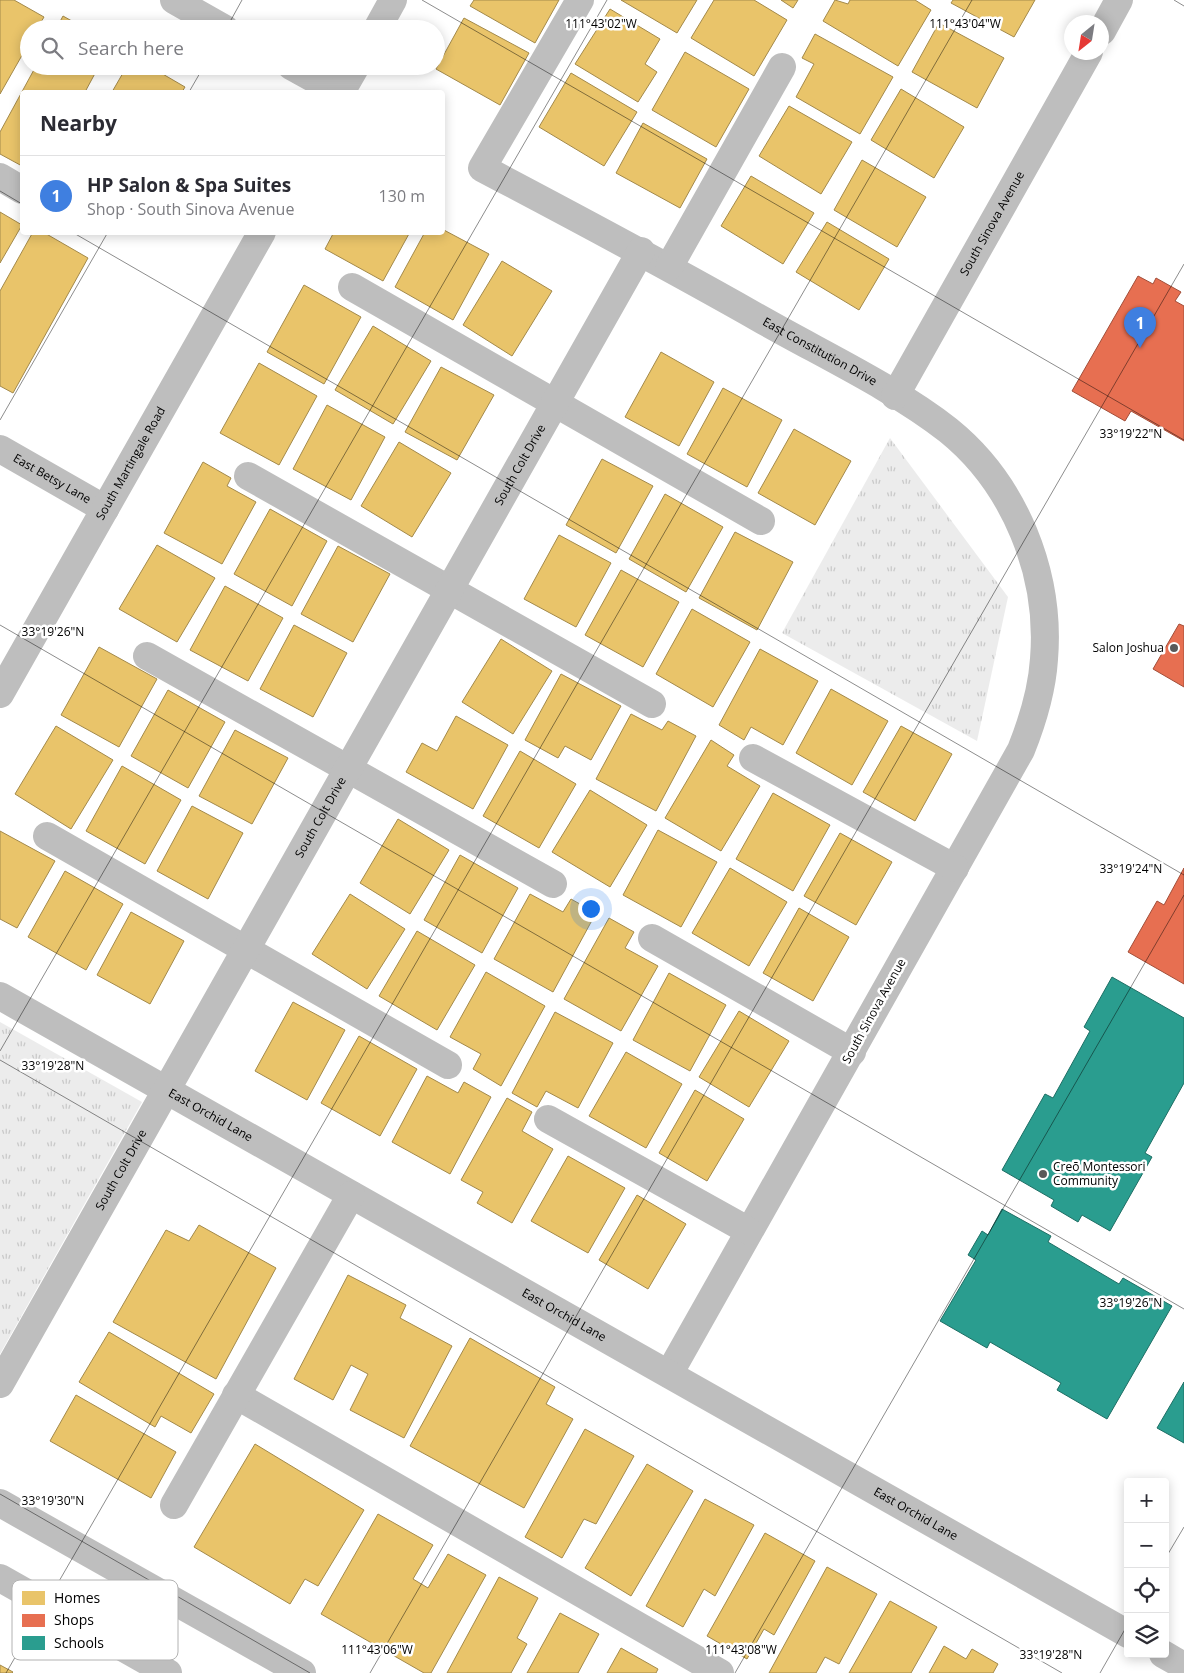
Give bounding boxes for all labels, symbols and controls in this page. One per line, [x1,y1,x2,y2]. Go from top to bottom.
text: 111°43'02"W [565,15,637,32]
text: 111°43'04"W [929,15,1001,32]
north arrow [1064,15,1109,60]
search box [20,20,445,75]
icon: search [38,34,66,62]
text: Search here [78,35,184,61]
text: Nearby [40,109,117,137]
street label: South Sinova Avenue [956,168,1028,279]
text: HP Salon & Spa Suites [87,172,291,198]
text: 1 [51,185,61,207]
text: 130 m [379,185,425,207]
text: Shop · South Sinova Avenue [87,198,294,220]
pin: 1 [1124,307,1156,348]
street label: East Constitution Drive [760,313,880,389]
street label: South Martingale Road [91,403,169,523]
street label: South Colt Drive [490,421,549,508]
text: 33°19'22"N [1100,425,1162,442]
street label: East Betsy Lane [10,449,95,507]
text: 33°19'26"N [22,623,84,640]
place label: Salon Joshua [1092,639,1164,656]
marker: Salon Joshua [1168,642,1180,654]
street label: South Colt Drive [290,773,350,861]
text: 33°19'24"N [1100,860,1162,877]
your location [578,896,604,922]
street label: South Sinova Avenue [838,955,910,1066]
text: 33°19'28"N [22,1057,84,1074]
street label: East Orchid Lane [166,1084,256,1145]
street label: South Colt Drive [91,1126,151,1213]
place label: Creō Montessori Community [1053,1158,1146,1189]
marker: Creō Montessori Community [1037,1168,1049,1180]
street label: East Orchid Lane [519,1284,610,1345]
text: 33°19'26"N [1100,1294,1162,1311]
map controls [1124,1478,1169,1658]
button: + [1124,1478,1169,1523]
street label: East Orchid Lane [871,1483,961,1544]
text: 33°19'30"N [22,1492,84,1509]
button: − [1124,1523,1169,1568]
button: locate [1124,1568,1169,1613]
legend [12,1580,178,1660]
text: Homes [54,1588,101,1607]
text: Shops [54,1610,94,1629]
button: layers [1124,1613,1169,1658]
text: Schools [54,1633,104,1652]
text: 111°43'06"W [341,1641,413,1658]
text: 111°43'08"W [705,1641,777,1658]
text: 33°19'28"N [1020,1646,1082,1663]

